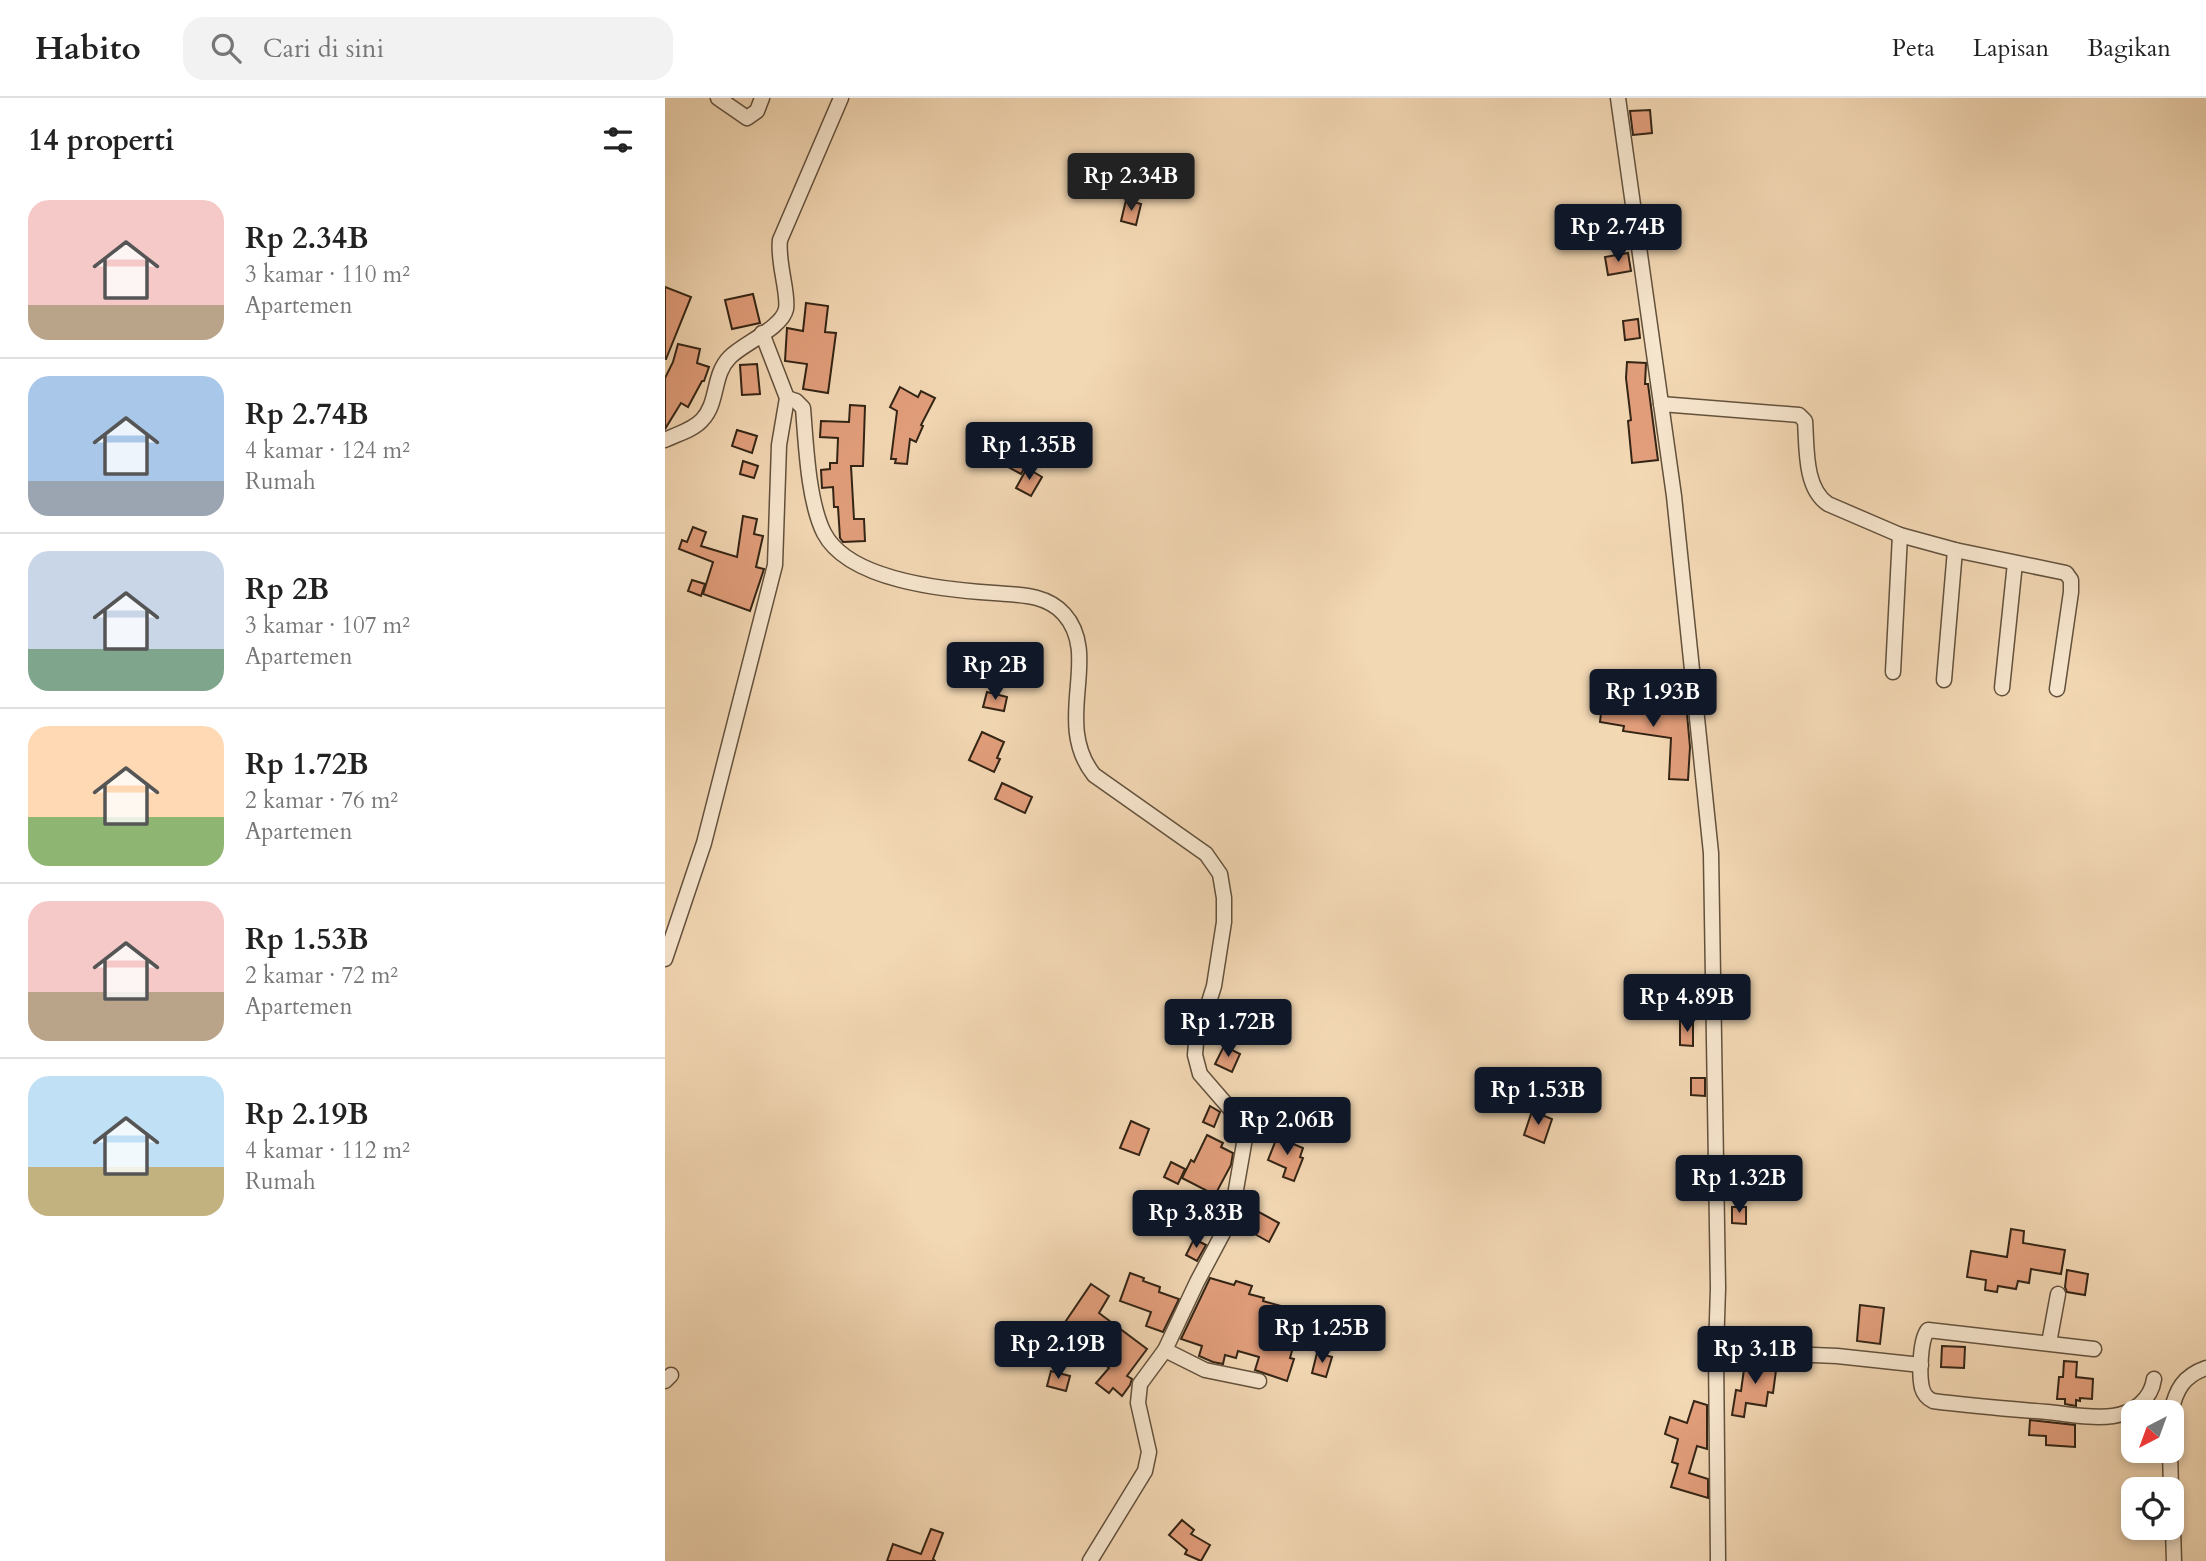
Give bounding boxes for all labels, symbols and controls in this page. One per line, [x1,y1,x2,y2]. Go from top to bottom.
search box [183,17,673,80]
text: Habito [35,26,141,71]
icon: search [207,29,245,67]
text: Cari di sini [263,31,384,66]
text: Peta [1892,32,1935,65]
text: Lapisan [1973,32,2049,65]
text: Bagikan [2087,32,2171,65]
text: 14 properti [28,120,174,161]
icon: filters [599,121,637,159]
pin: Rp 2.34B [1059,153,1203,213]
text: Rp 2.34B [1084,160,1178,191]
pin: Rp 2.74B [1546,204,1690,264]
text: Rp 2.74B [1571,211,1665,242]
text: Rp 2.34B [245,218,369,259]
icon: home [84,228,168,312]
text: 3 kamar · 110 m² [245,259,410,290]
text: Apartemen [245,290,353,321]
text: Rp 2.74B [245,394,369,435]
icon: home [84,404,168,488]
pin: Rp 1.35B [957,422,1101,482]
text: Rp 1.35B [982,429,1076,460]
text: 4 kamar · 124 m² [245,435,410,466]
text: Rumah [245,466,316,497]
text: Rp 2B [245,569,329,610]
icon: home [84,579,168,663]
text: 3 kamar · 107 m² [245,610,410,641]
text: Apartemen [245,641,353,672]
pin: Rp 2B [946,642,1044,702]
text: Rp 2B [963,649,1027,680]
pin: Rp 1.93B [1581,670,1725,729]
text: Rp 1.93B [1606,676,1700,707]
text: Rp 1.72B [245,744,369,785]
icon: home [84,754,168,838]
text: 2 kamar · 76 m² [245,785,398,816]
text: Apartemen [245,816,353,847]
text: Rp 1.53B [245,919,369,960]
icon: home [84,929,168,1013]
text: 2 kamar · 72 m² [245,960,398,991]
pin: Rp 4.89B [1615,974,1759,1034]
text: Rp 4.89B [1640,981,1734,1012]
text: Apartemen [245,991,353,1022]
pin: Rp 1.72B [1156,1000,1300,1059]
text: Rp 1.72B [1181,1006,1275,1037]
pin: Rp 1.53B [1466,1068,1610,1127]
text: Rp 1.53B [1491,1074,1585,1105]
text: Rp 2.19B [245,1094,369,1135]
pin: Rp 2.06B [1215,1098,1359,1157]
icon: home [84,1104,168,1188]
text: Rp 2.06B [1240,1104,1334,1135]
text: 4 kamar · 112 m² [245,1135,410,1166]
pin: Rp 1.32B [1667,1156,1811,1215]
text: Rp 1.32B [1692,1162,1786,1193]
text: Rumah [245,1166,316,1197]
pin: Rp 3.83B [1124,1190,1268,1250]
text: Rp 3.83B [1149,1197,1243,1228]
pin: Rp 1.25B [1250,1306,1394,1365]
text: Rp 1.25B [1275,1312,1369,1343]
pin: Rp 2.19B [986,1322,1130,1381]
pin: Rp 3.1B [1690,1326,1820,1386]
text: Rp 2.19B [1011,1328,1105,1359]
text: Rp 3.1B [1713,1333,1797,1364]
north arrow [2121,1400,2184,1463]
map controls [2121,1400,2184,1540]
button: locate [2121,1477,2184,1540]

